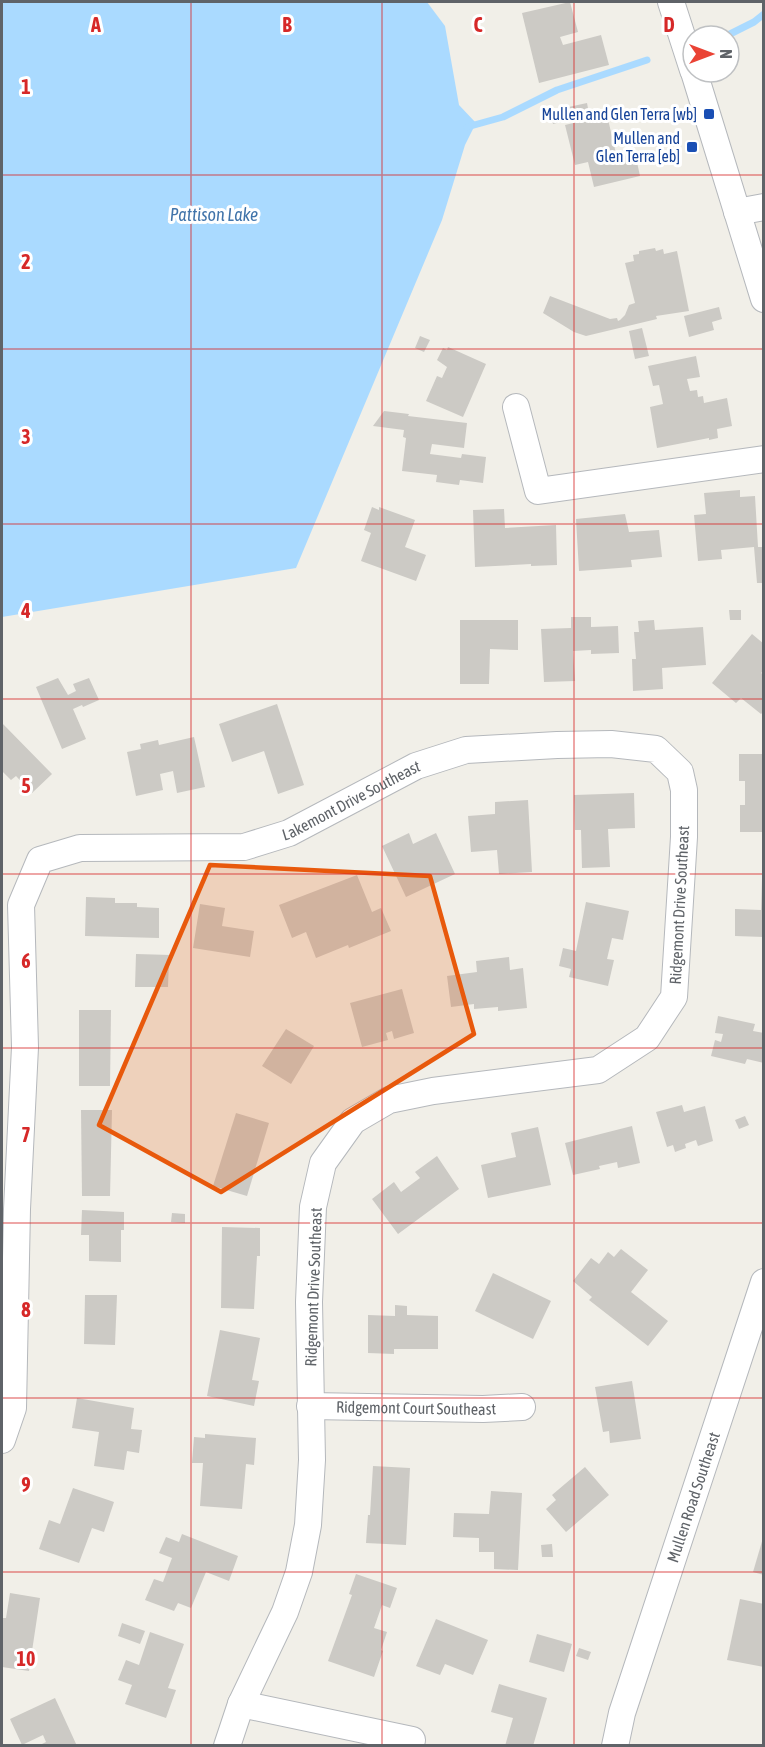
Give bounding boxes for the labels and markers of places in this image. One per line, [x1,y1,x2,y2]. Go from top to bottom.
place label: Mullen and Glen Terra [wb] [542,105,697,123]
marker: Mullen and Glen Terra [wb] [702,107,716,121]
place label: Mullen and Glen Terra [eb] [596,129,680,165]
marker: Mullen and Glen Terra [eb] [685,140,699,154]

